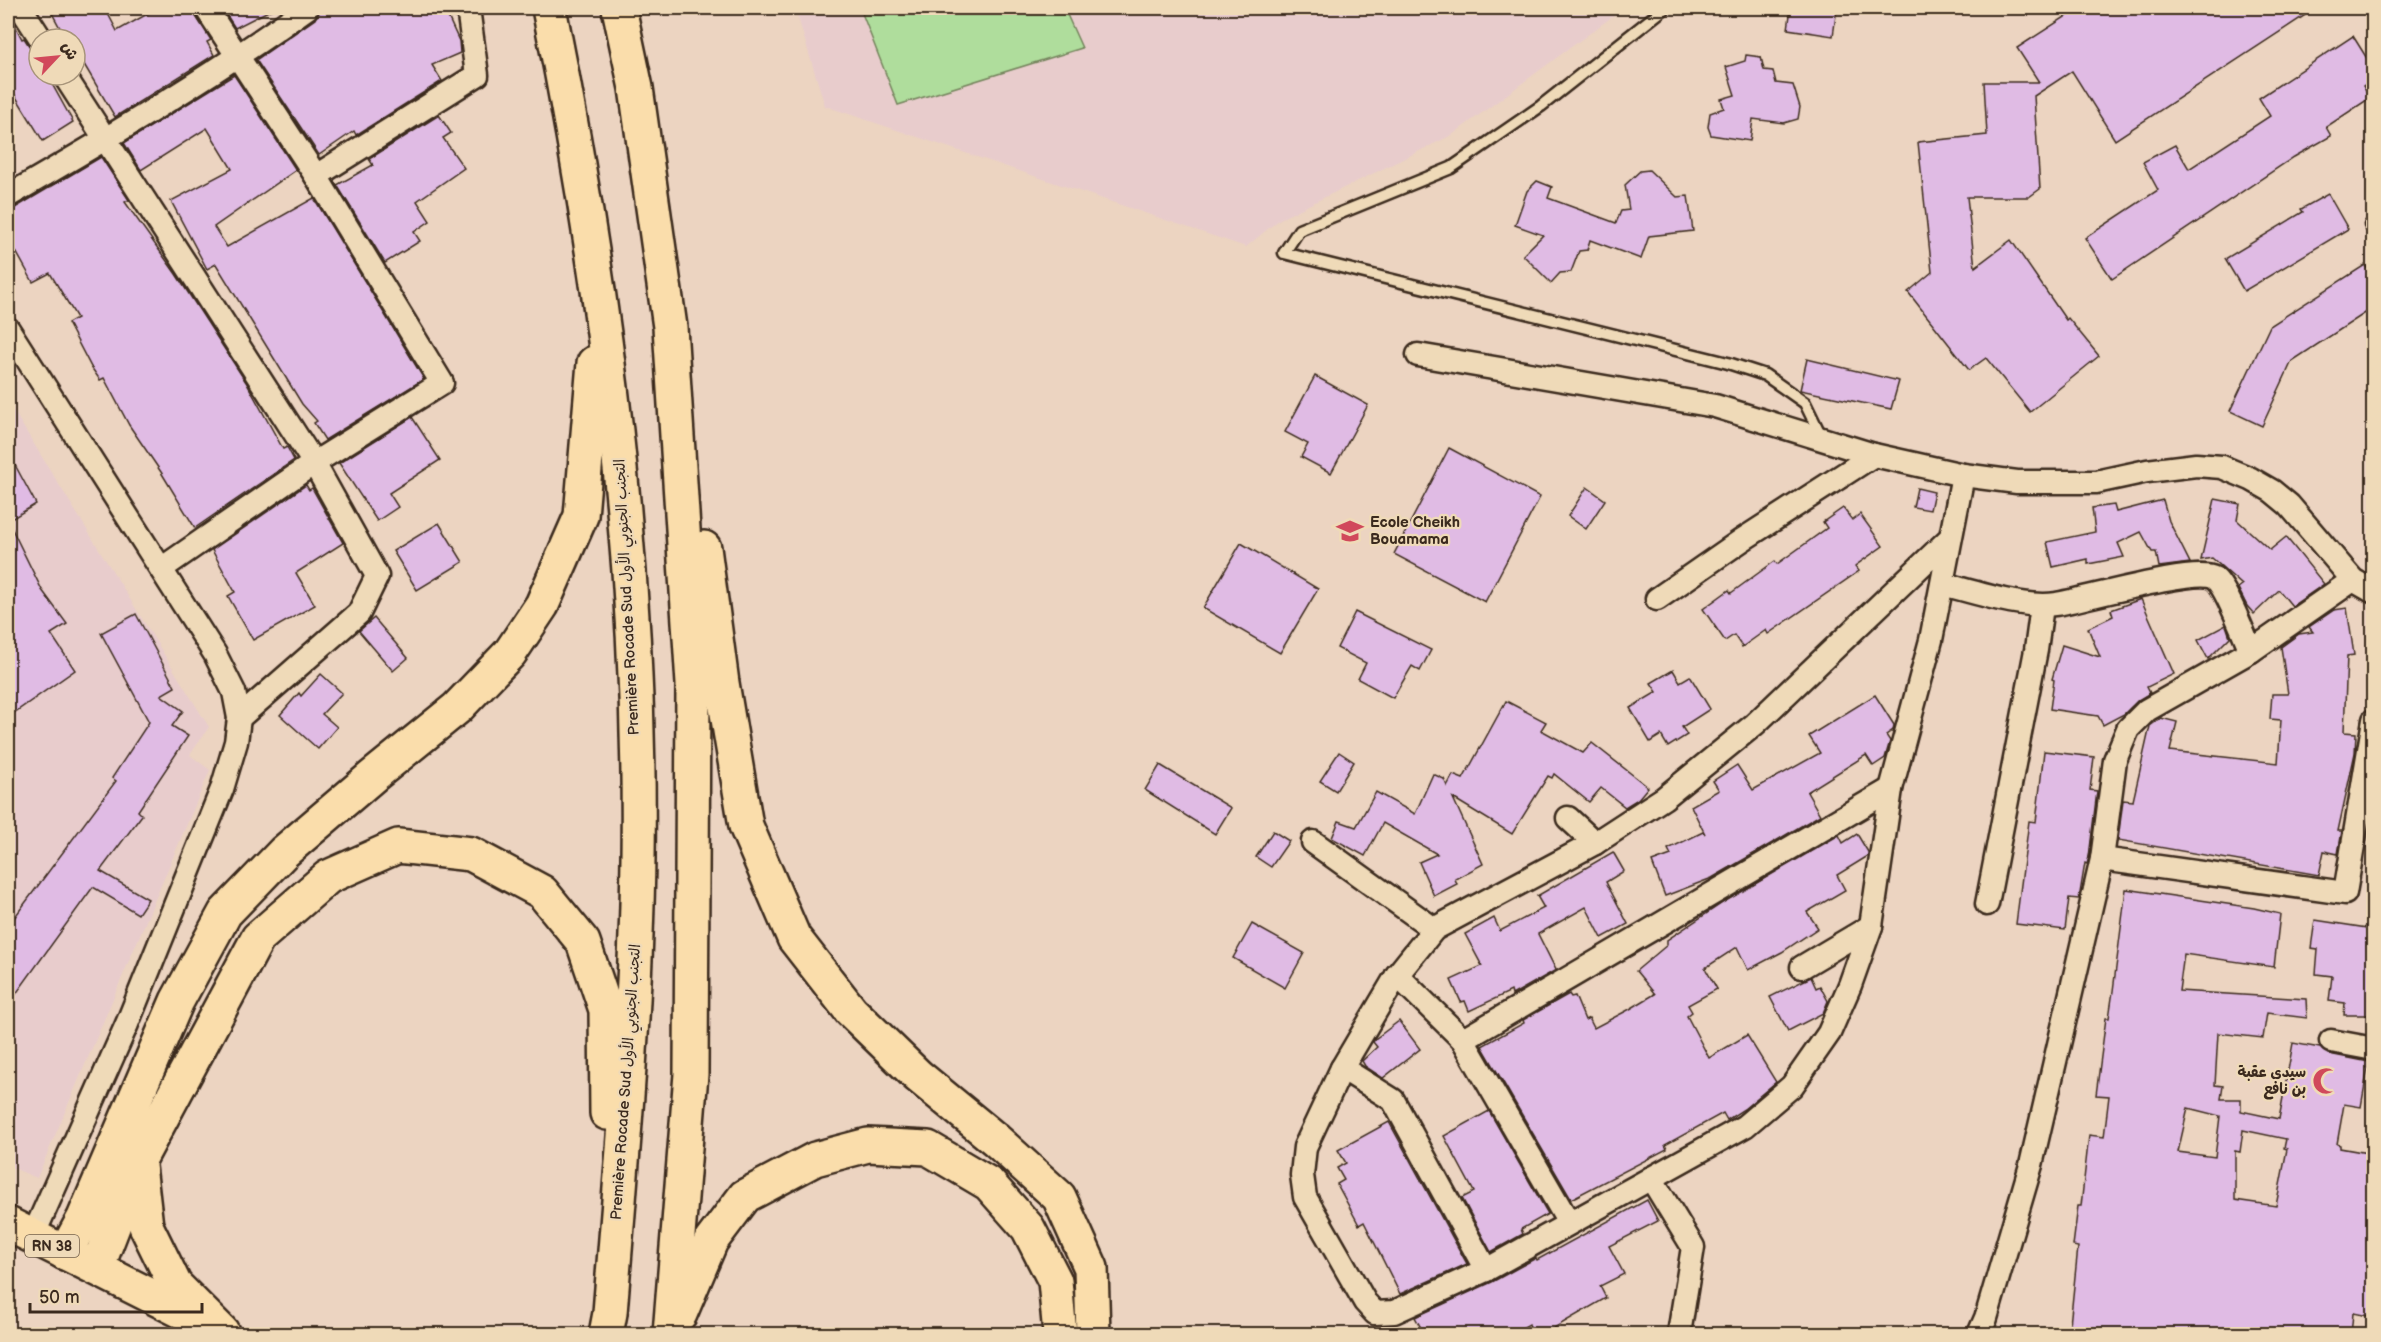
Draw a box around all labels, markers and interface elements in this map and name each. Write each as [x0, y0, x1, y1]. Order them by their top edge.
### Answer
north arrow [27, 27, 87, 87]
text: ش [57, 39, 82, 63]
street label: Première Rocade Sud التجنب الجنوبي الأول [609, 458, 647, 736]
place label: Ecole Cheikh Bouamama [1370, 513, 1460, 549]
school or university icon: Ecole Cheikh Bouamama [1335, 516, 1365, 546]
street label: Première Rocade Sud التجنب الجنوبي الأول [606, 943, 648, 1221]
place label: سيدي عقبة بن نافع [2238, 1063, 2306, 1100]
mosque icon: سيدي عقبة بن نافع [2311, 1066, 2341, 1096]
road number: RN 38 [25, 1235, 79, 1257]
scale bar [30, 1276, 202, 1314]
text: 50 m [39, 1287, 80, 1308]

